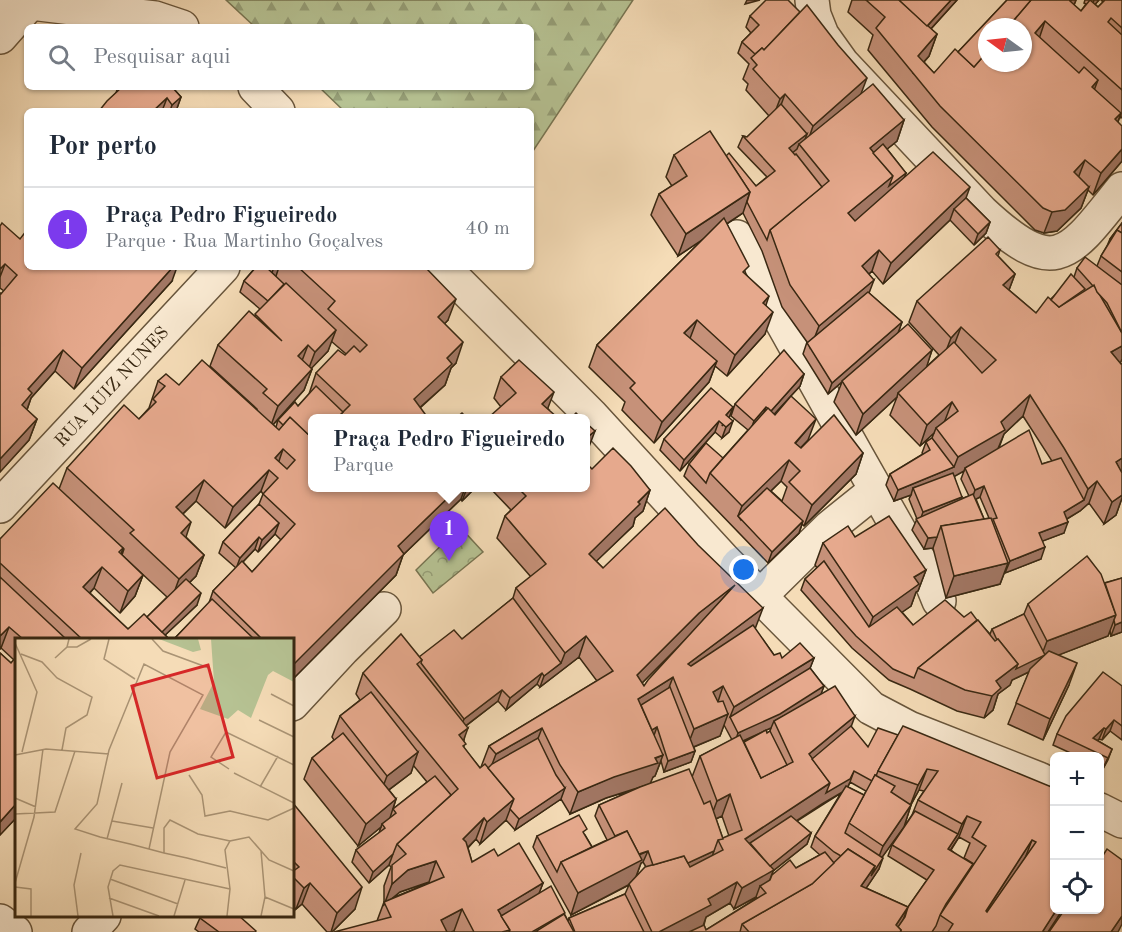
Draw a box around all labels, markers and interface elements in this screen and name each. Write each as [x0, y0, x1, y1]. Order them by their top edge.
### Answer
north arrow [978, 18, 1032, 72]
search box [24, 24, 534, 90]
icon: search [45, 41, 78, 74]
text: Pesquisar aqui [93, 46, 230, 68]
text: Por perto [48, 134, 157, 160]
text: Praça Pedro Figueiredo [105, 205, 337, 227]
text: 1 [62, 219, 73, 239]
text: 40 m [465, 219, 510, 239]
text: Parque · Rua Martinho Goçalves [105, 232, 383, 252]
street label: RUA LUIZ NUNES [52, 323, 172, 451]
popup [308, 414, 590, 492]
text: Praça Pedro Figueiredo [333, 429, 565, 451]
text: Parque [333, 456, 394, 476]
pin: 1 [430, 512, 468, 561]
your location [729, 555, 758, 584]
inset map [15, 638, 294, 917]
map controls [1050, 752, 1104, 914]
button: + [1050, 752, 1104, 806]
button: − [1050, 806, 1104, 860]
button: locate [1050, 860, 1104, 914]

